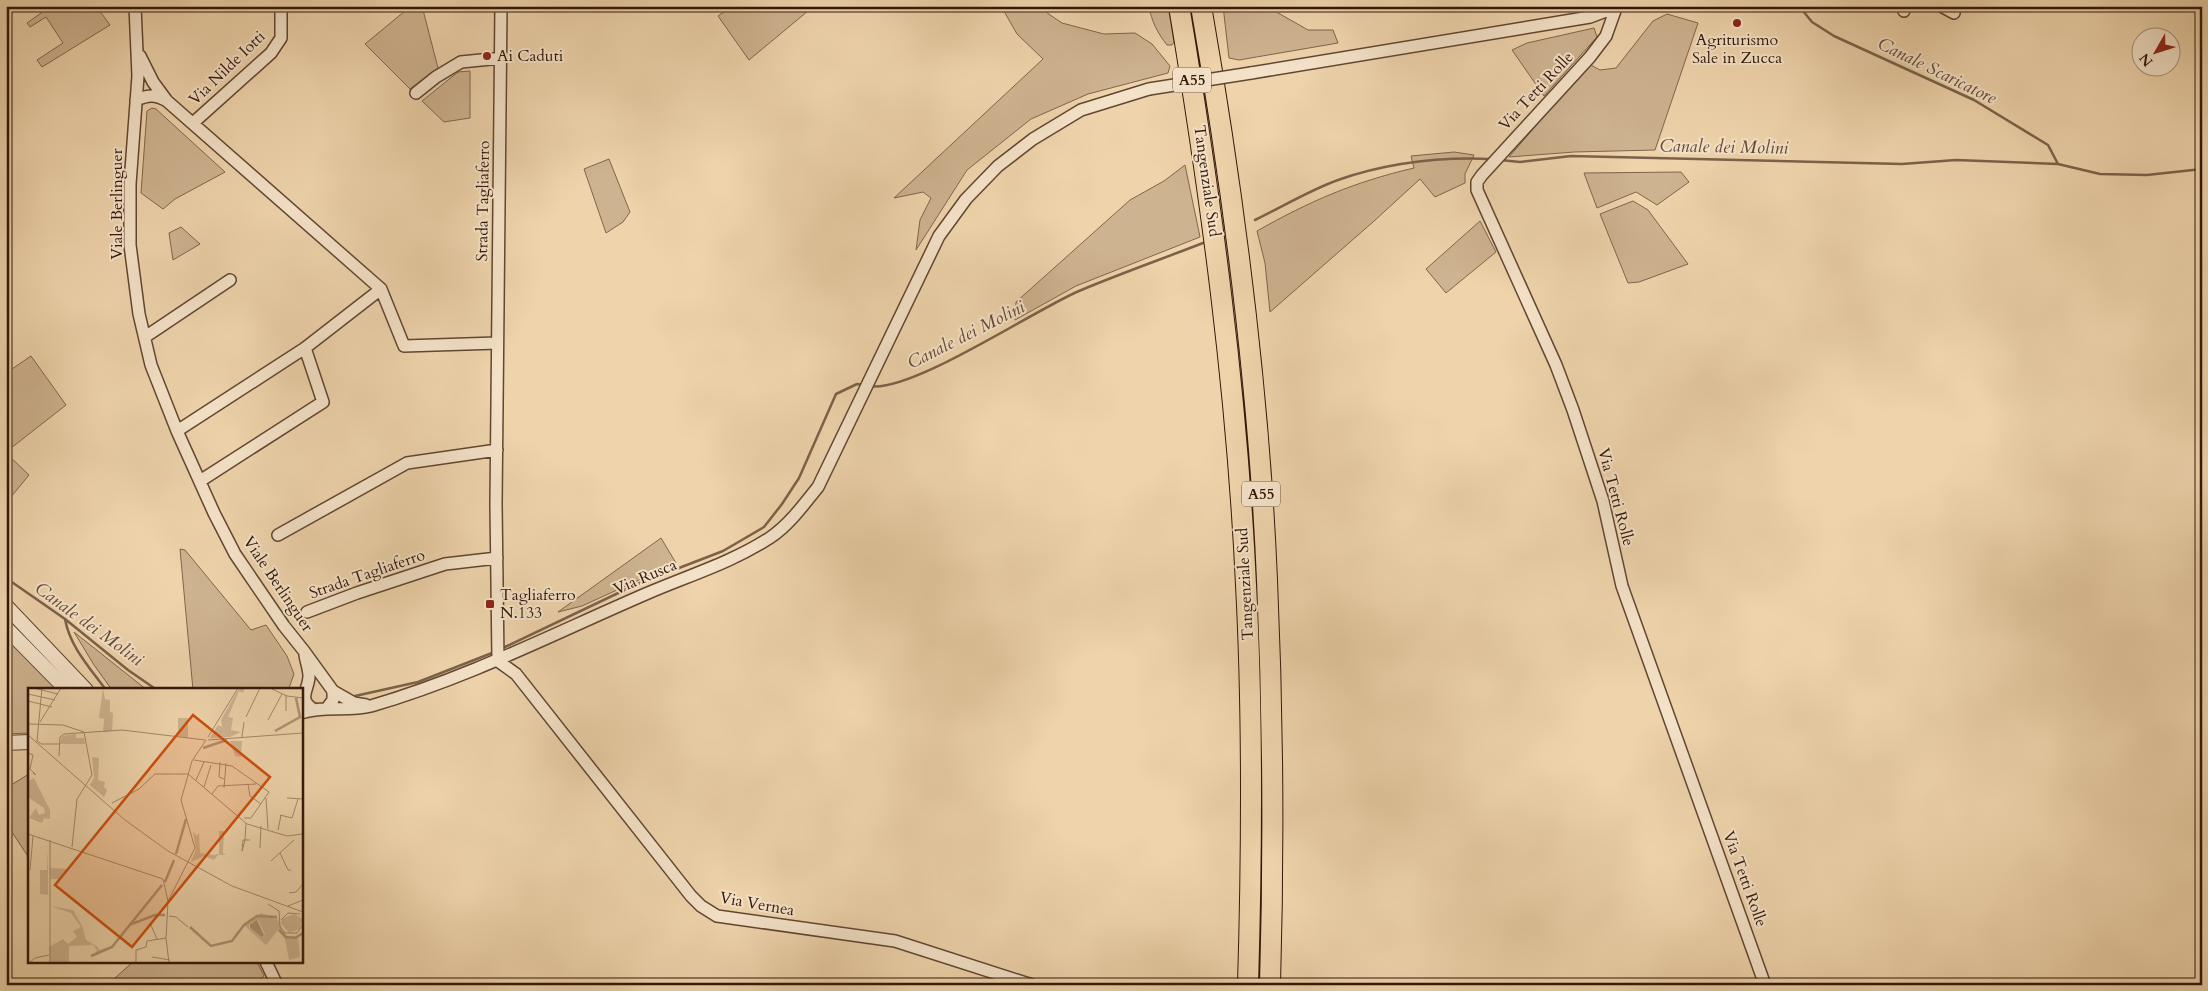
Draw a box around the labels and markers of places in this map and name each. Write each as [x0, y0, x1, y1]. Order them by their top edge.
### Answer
marker: Agriturismo Sale in Zucca [1731, 17, 1743, 29]
place label: Agriturismo Sale in Zucca [1692, 29, 1782, 69]
place label: Ai Caduti [497, 45, 564, 67]
marker: Ai Caduti [481, 50, 493, 62]
place label: Tagliaferro N.133 [500, 584, 576, 624]
marker: Tagliaferro N.133 [484, 598, 496, 610]

